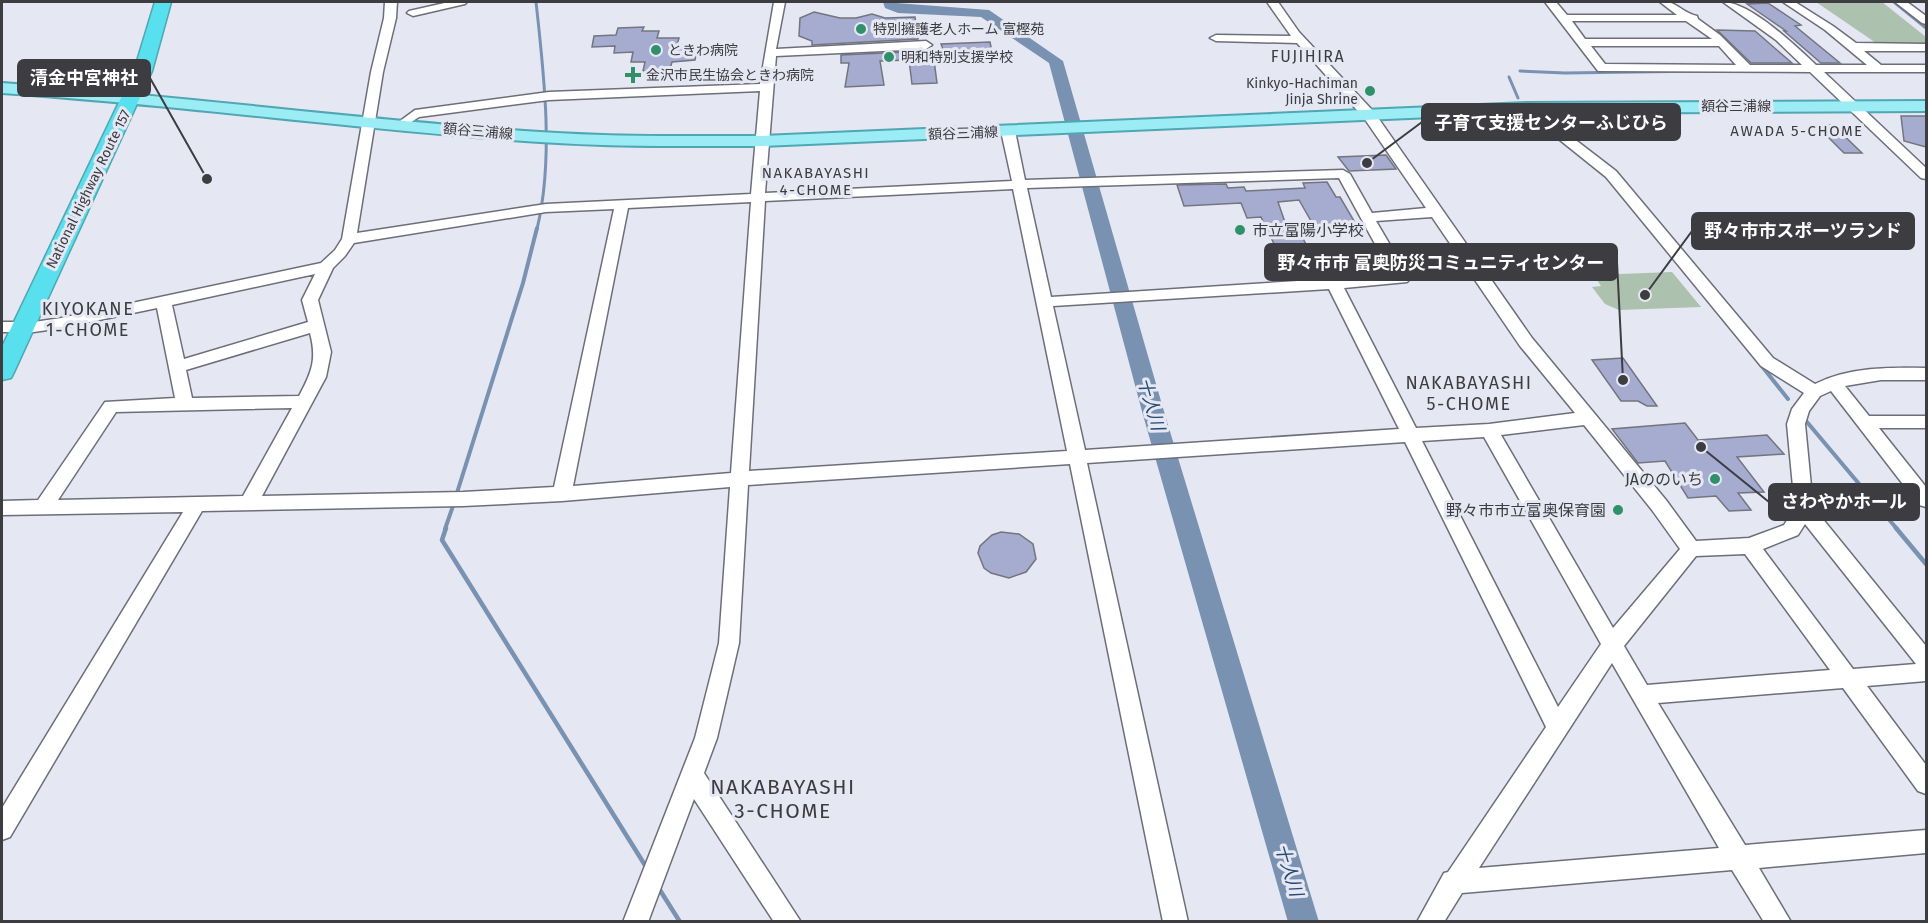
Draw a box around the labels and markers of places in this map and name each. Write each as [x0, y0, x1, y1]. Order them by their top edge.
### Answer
place label: 特別擁護老人ホーム 富樫苑 [873, 21, 1044, 38]
marker: 特別擁護老人ホーム 富樫苑 [854, 22, 868, 36]
place label: ときわ病院 [668, 42, 738, 59]
marker: ときわ病院 [649, 43, 663, 57]
place label: 明和特別支援学校 [901, 49, 1013, 66]
marker: 明和特別支援学校 [882, 50, 896, 64]
callout: 清金中宮神社 [18, 60, 150, 96]
marker: 金沢市民生協会ときわ病院 [624, 66, 642, 84]
place label: 金沢市民生協会ときわ病院 [646, 67, 814, 84]
place label: Kinkyo-Hachiman Jinja Shrine [1246, 75, 1358, 108]
marker: Kinkyo-Hachiman Jinja Shrine [1363, 84, 1377, 98]
callout: 子育て支援センターふじひら [1422, 104, 1680, 140]
callout: 野々市市スポーツランド [1692, 213, 1914, 249]
place label: 市立富陽小学校 [1252, 221, 1364, 240]
marker: 市立富陽小学校 [1233, 223, 1247, 237]
callout: 野々市市 富奥防災コミュニティセンター [1265, 244, 1617, 280]
place label: JAののいち [1625, 470, 1703, 489]
marker: JAののいち [1708, 472, 1722, 486]
callout: さわやかホール [1769, 484, 1919, 520]
place label: 野々市市立富奥保育園 [1446, 501, 1606, 520]
marker: 野々市市立富奥保育園 [1611, 503, 1625, 517]

